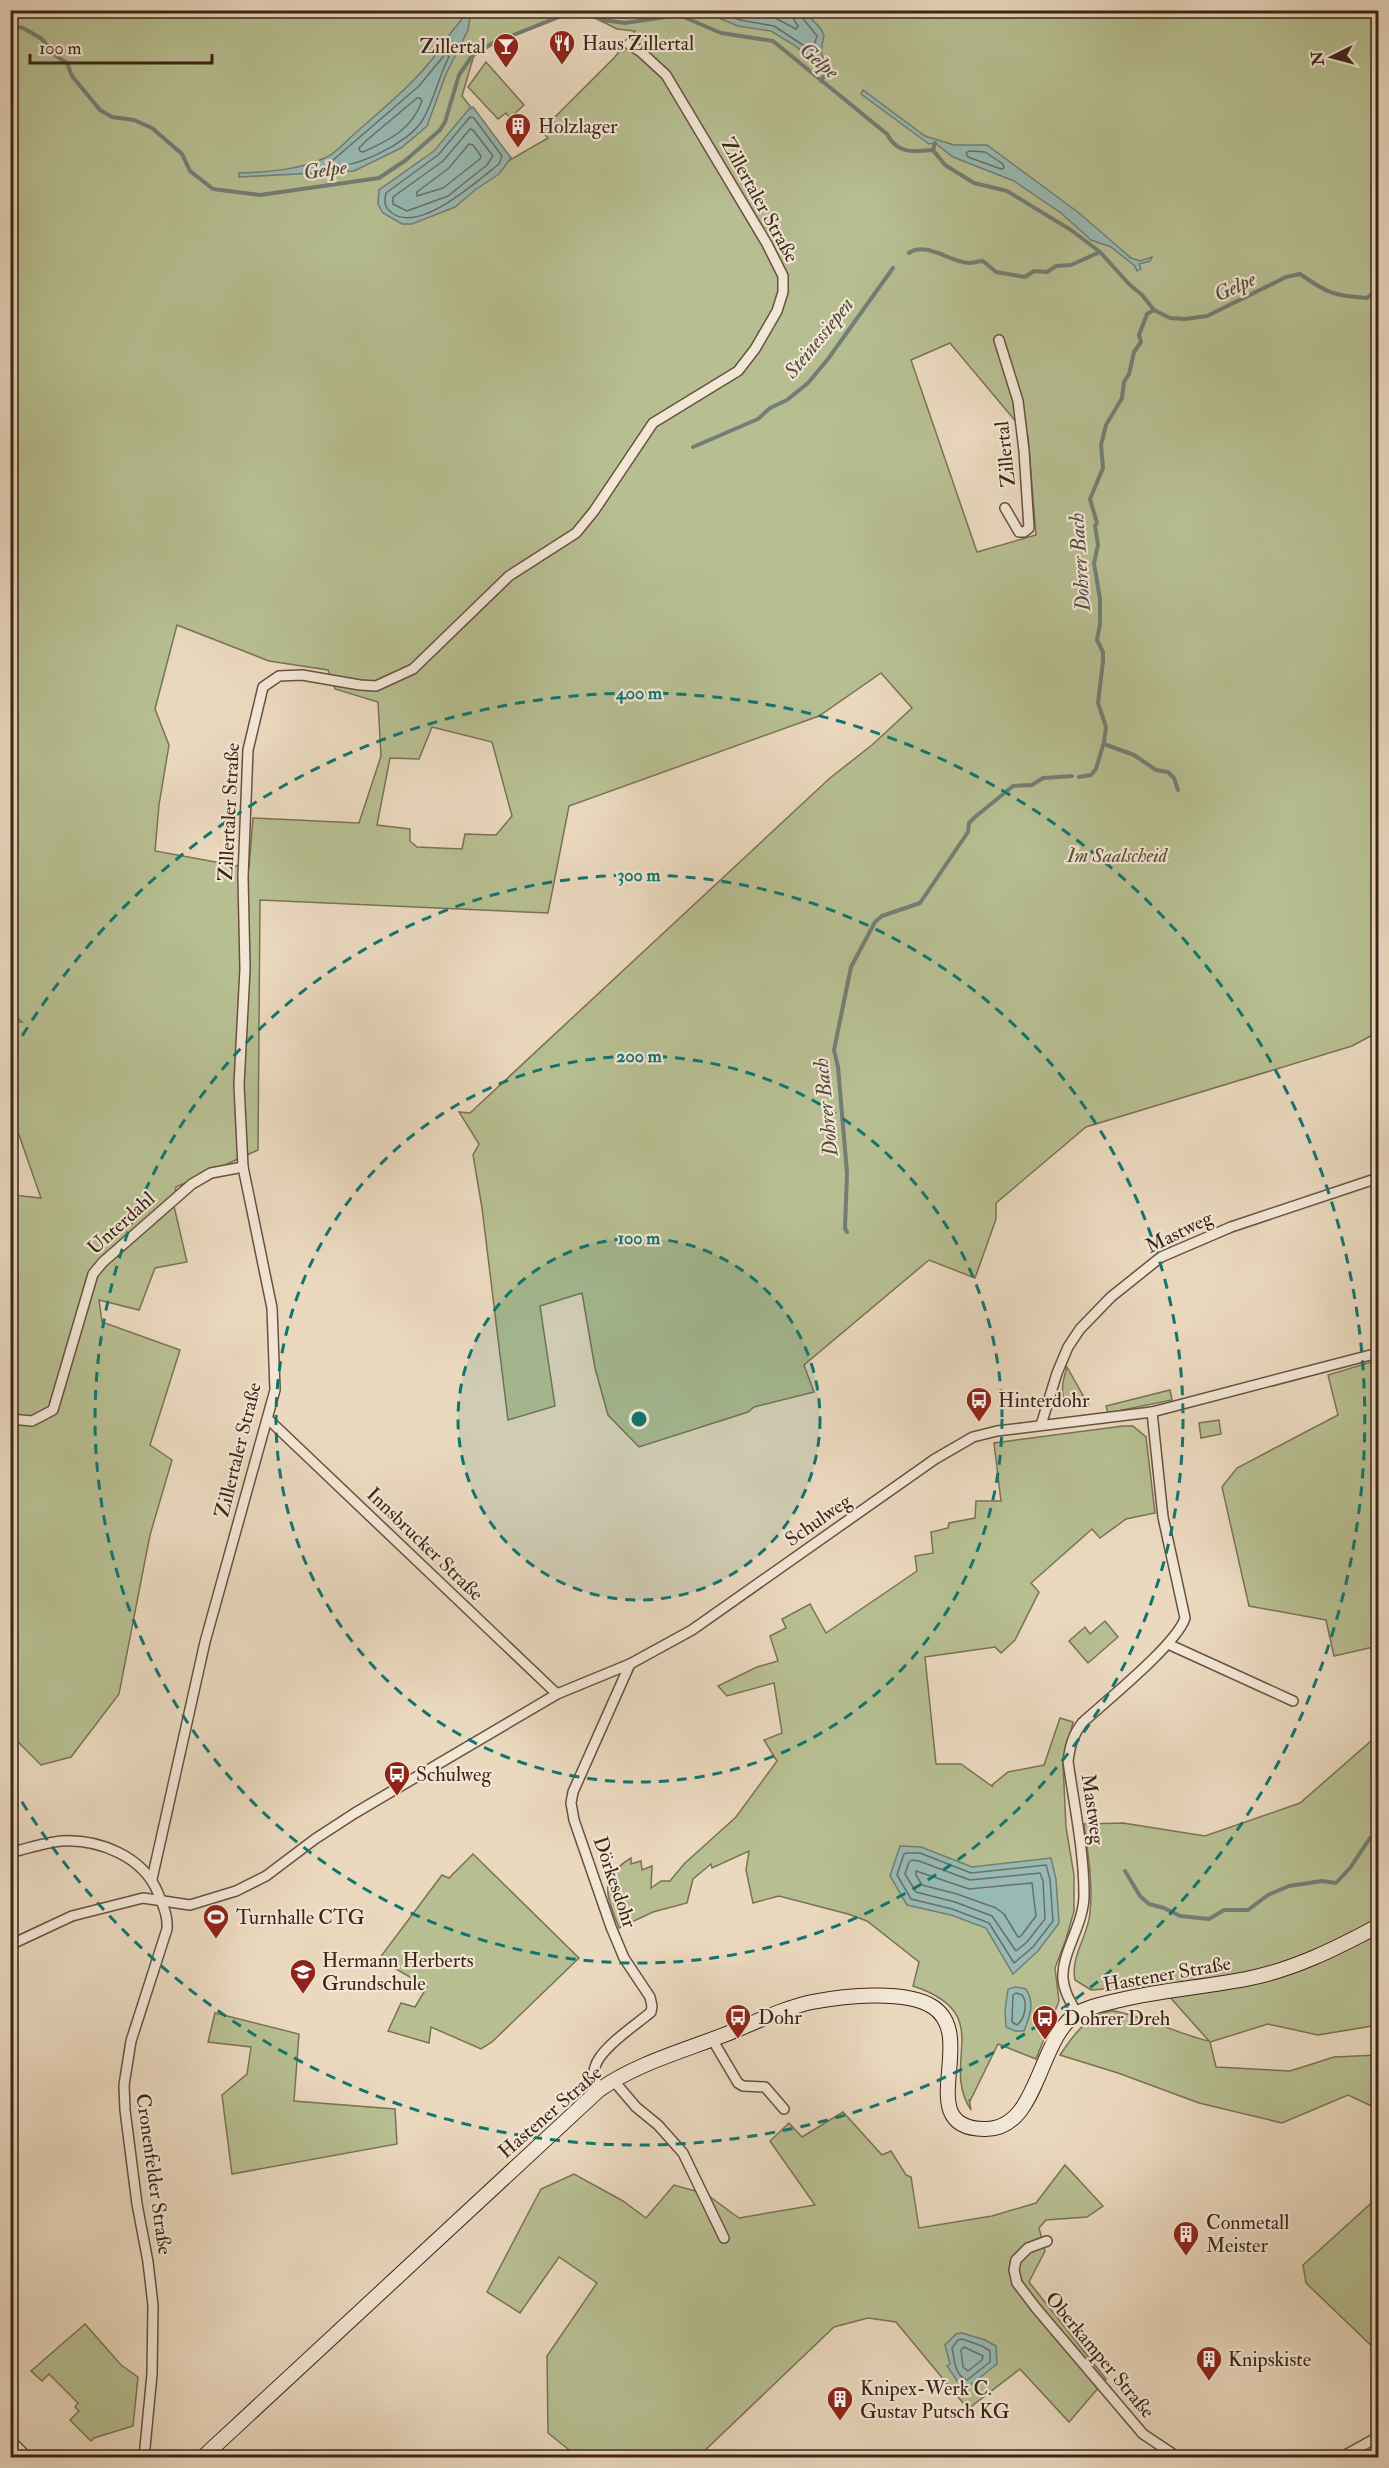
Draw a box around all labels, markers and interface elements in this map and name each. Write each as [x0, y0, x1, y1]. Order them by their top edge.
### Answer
scale bar [30, 27, 212, 65]
north arrow [1302, 27, 1362, 87]
restaurant icon: Haus Zillertal [547, 28, 577, 66]
bar icon: Zillertal [491, 31, 521, 69]
place label: Haus Zillertal [582, 31, 694, 56]
place label: Zillertal [420, 34, 486, 59]
text: 100 m [39, 37, 82, 60]
water label: Gelpe [794, 37, 845, 86]
text: N [1307, 50, 1329, 68]
building icon: Holzlager [503, 111, 533, 149]
place label: Holzlager [538, 114, 618, 139]
street label: Zillertaler Straße [715, 133, 805, 267]
water label: Gelpe [302, 153, 349, 186]
water label: Gelpe [1210, 265, 1261, 308]
water label: Steinessiepen [777, 292, 860, 385]
street label: Zillertal [989, 420, 1021, 488]
water label: Dohrer Bach [1063, 512, 1097, 613]
text: 400 m [615, 682, 663, 705]
street label: Zillertaler Straße [213, 742, 245, 882]
park label: Im Saalscheid [1066, 843, 1169, 868]
text: 300 m [617, 864, 662, 887]
text: 200 m [616, 1045, 663, 1068]
water label: Dohrer Bach [807, 1057, 845, 1158]
street label: Unterdahl [82, 1186, 160, 1260]
street label: Mastweg [1142, 1205, 1218, 1259]
text: 100 m [618, 1227, 661, 1250]
street label: Zillertaler Straße [209, 1380, 267, 1520]
bus stop icon: Hinterdohr [964, 1385, 994, 1423]
place label: Hinterdohr [998, 1388, 1090, 1413]
centre of rings [629, 1409, 649, 1429]
street label: Innsbrucker Straße [361, 1482, 489, 1606]
street label: Schulweg [780, 1488, 857, 1552]
bus stop icon: Schulweg [382, 1759, 412, 1797]
place label: Schulweg [416, 1762, 492, 1787]
street label: Mastweg [1076, 1772, 1110, 1847]
street label: Dörkesdohr [588, 1833, 642, 1932]
sports icon: Turnhalle CTG [201, 1902, 231, 1940]
place label: Turnhalle CTG [236, 1905, 365, 1930]
place label: Hermann Herberts Grundschule [322, 1948, 474, 1996]
street label: Hastener Straße [1101, 1950, 1233, 1998]
school or university icon: Hermann Herberts Grundschule [288, 1957, 318, 1995]
bus stop icon: Dohr [723, 2002, 753, 2040]
bus stop icon: Dohrer Dreh [1030, 2003, 1060, 2041]
place label: Dohr [758, 2005, 802, 2030]
place label: Dohrer Dreh [1064, 2006, 1171, 2031]
street label: Hastener Straße [493, 2060, 607, 2164]
street label: Cronenfelder Straße [130, 2092, 178, 2256]
place label: Conmetall Meister [1206, 2210, 1289, 2258]
building icon: Conmetall Meister [1171, 2219, 1201, 2257]
street label: Oberkamper Straße [1039, 2287, 1160, 2424]
building icon: Knipskiste [1194, 2344, 1224, 2382]
place label: Knipskiste [1228, 2347, 1311, 2373]
place label: Knipex-Werk C. Gustav Putsch KG [860, 2376, 1010, 2424]
building icon: Knipex-Werk C. Gustav Putsch KG [825, 2384, 855, 2422]

